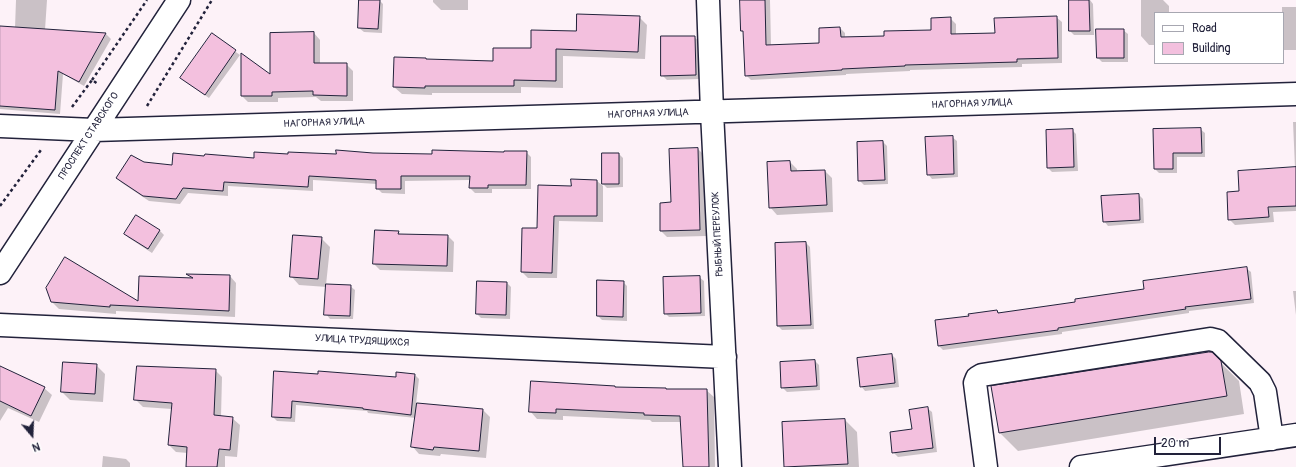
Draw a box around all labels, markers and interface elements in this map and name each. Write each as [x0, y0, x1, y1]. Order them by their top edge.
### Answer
legend [1154, 12, 1284, 64]
text: Road [1192, 21, 1217, 36]
text: Building [1192, 41, 1231, 56]
street label: ПРОСПЕКТ СТАВСКОГО [56, 90, 122, 182]
street label: НАГОРНАЯ УЛИЦА [931, 97, 1013, 111]
street label: НАГОРНАЯ УЛИЦА [607, 107, 689, 121]
street label: НАГОРНАЯ УЛИЦА [283, 116, 365, 130]
street label: РЫБНЫЙ ПЕРЕУЛОК [710, 191, 726, 277]
street label: УЛИЦА ТРУДЯЩИХСЯ [315, 333, 409, 349]
north arrow [12, 415, 52, 455]
scale bar [1156, 429, 1223, 455]
text: 20 m [1161, 436, 1189, 451]
text: N [30, 439, 42, 454]

